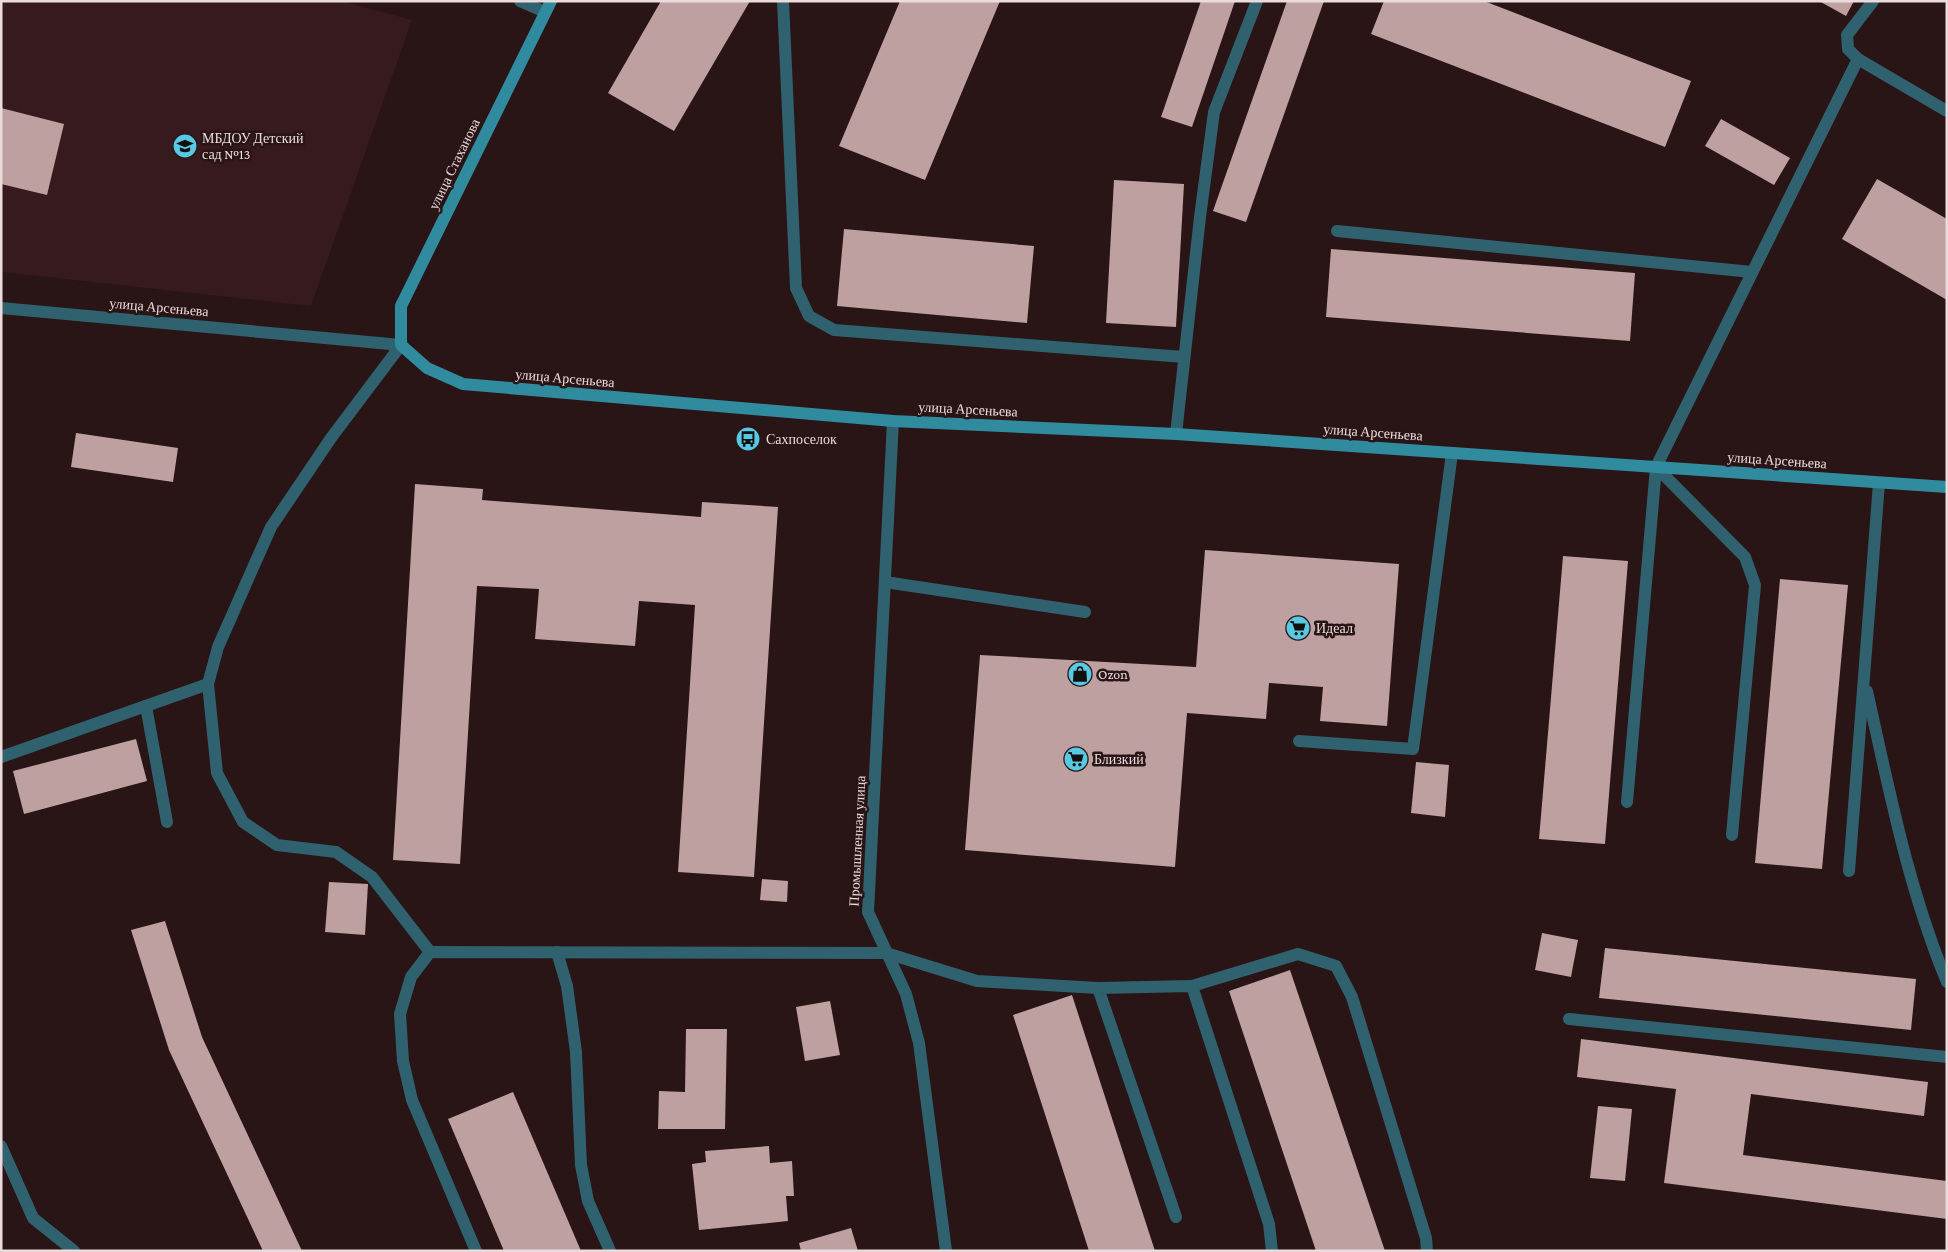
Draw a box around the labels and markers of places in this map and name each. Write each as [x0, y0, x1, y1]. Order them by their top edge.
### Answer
place label: МБДОУ Детский сад №13 [202, 130, 304, 162]
school or university icon: МБДОУ Детский сад №13 [172, 133, 198, 159]
bus stop icon: Сахпоселок [735, 426, 761, 452]
place label: Сахпоселок [766, 431, 837, 447]
supermarket icon: Идеал [1285, 615, 1311, 641]
place label: Идеал [1316, 620, 1353, 636]
shop icon: Ozon [1067, 661, 1093, 687]
place label: Ozon [1098, 666, 1128, 682]
supermarket icon: Близкий [1063, 746, 1089, 772]
place label: Близкий [1094, 751, 1144, 767]

